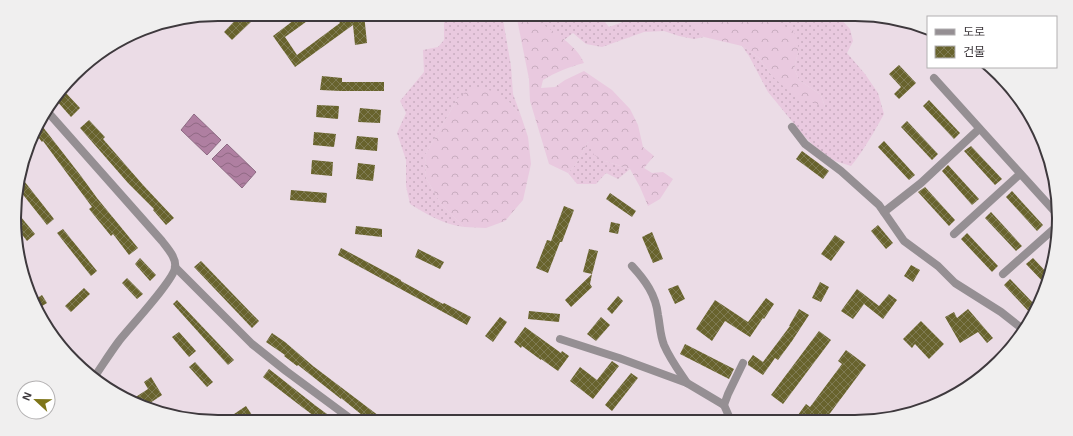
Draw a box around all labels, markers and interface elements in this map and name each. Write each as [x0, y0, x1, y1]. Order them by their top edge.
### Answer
legend [927, 16, 1057, 68]
text: 도로 [963, 25, 985, 39]
text: 건물 [963, 45, 985, 59]
north arrow [16, 380, 56, 420]
text: N [20, 390, 34, 402]

